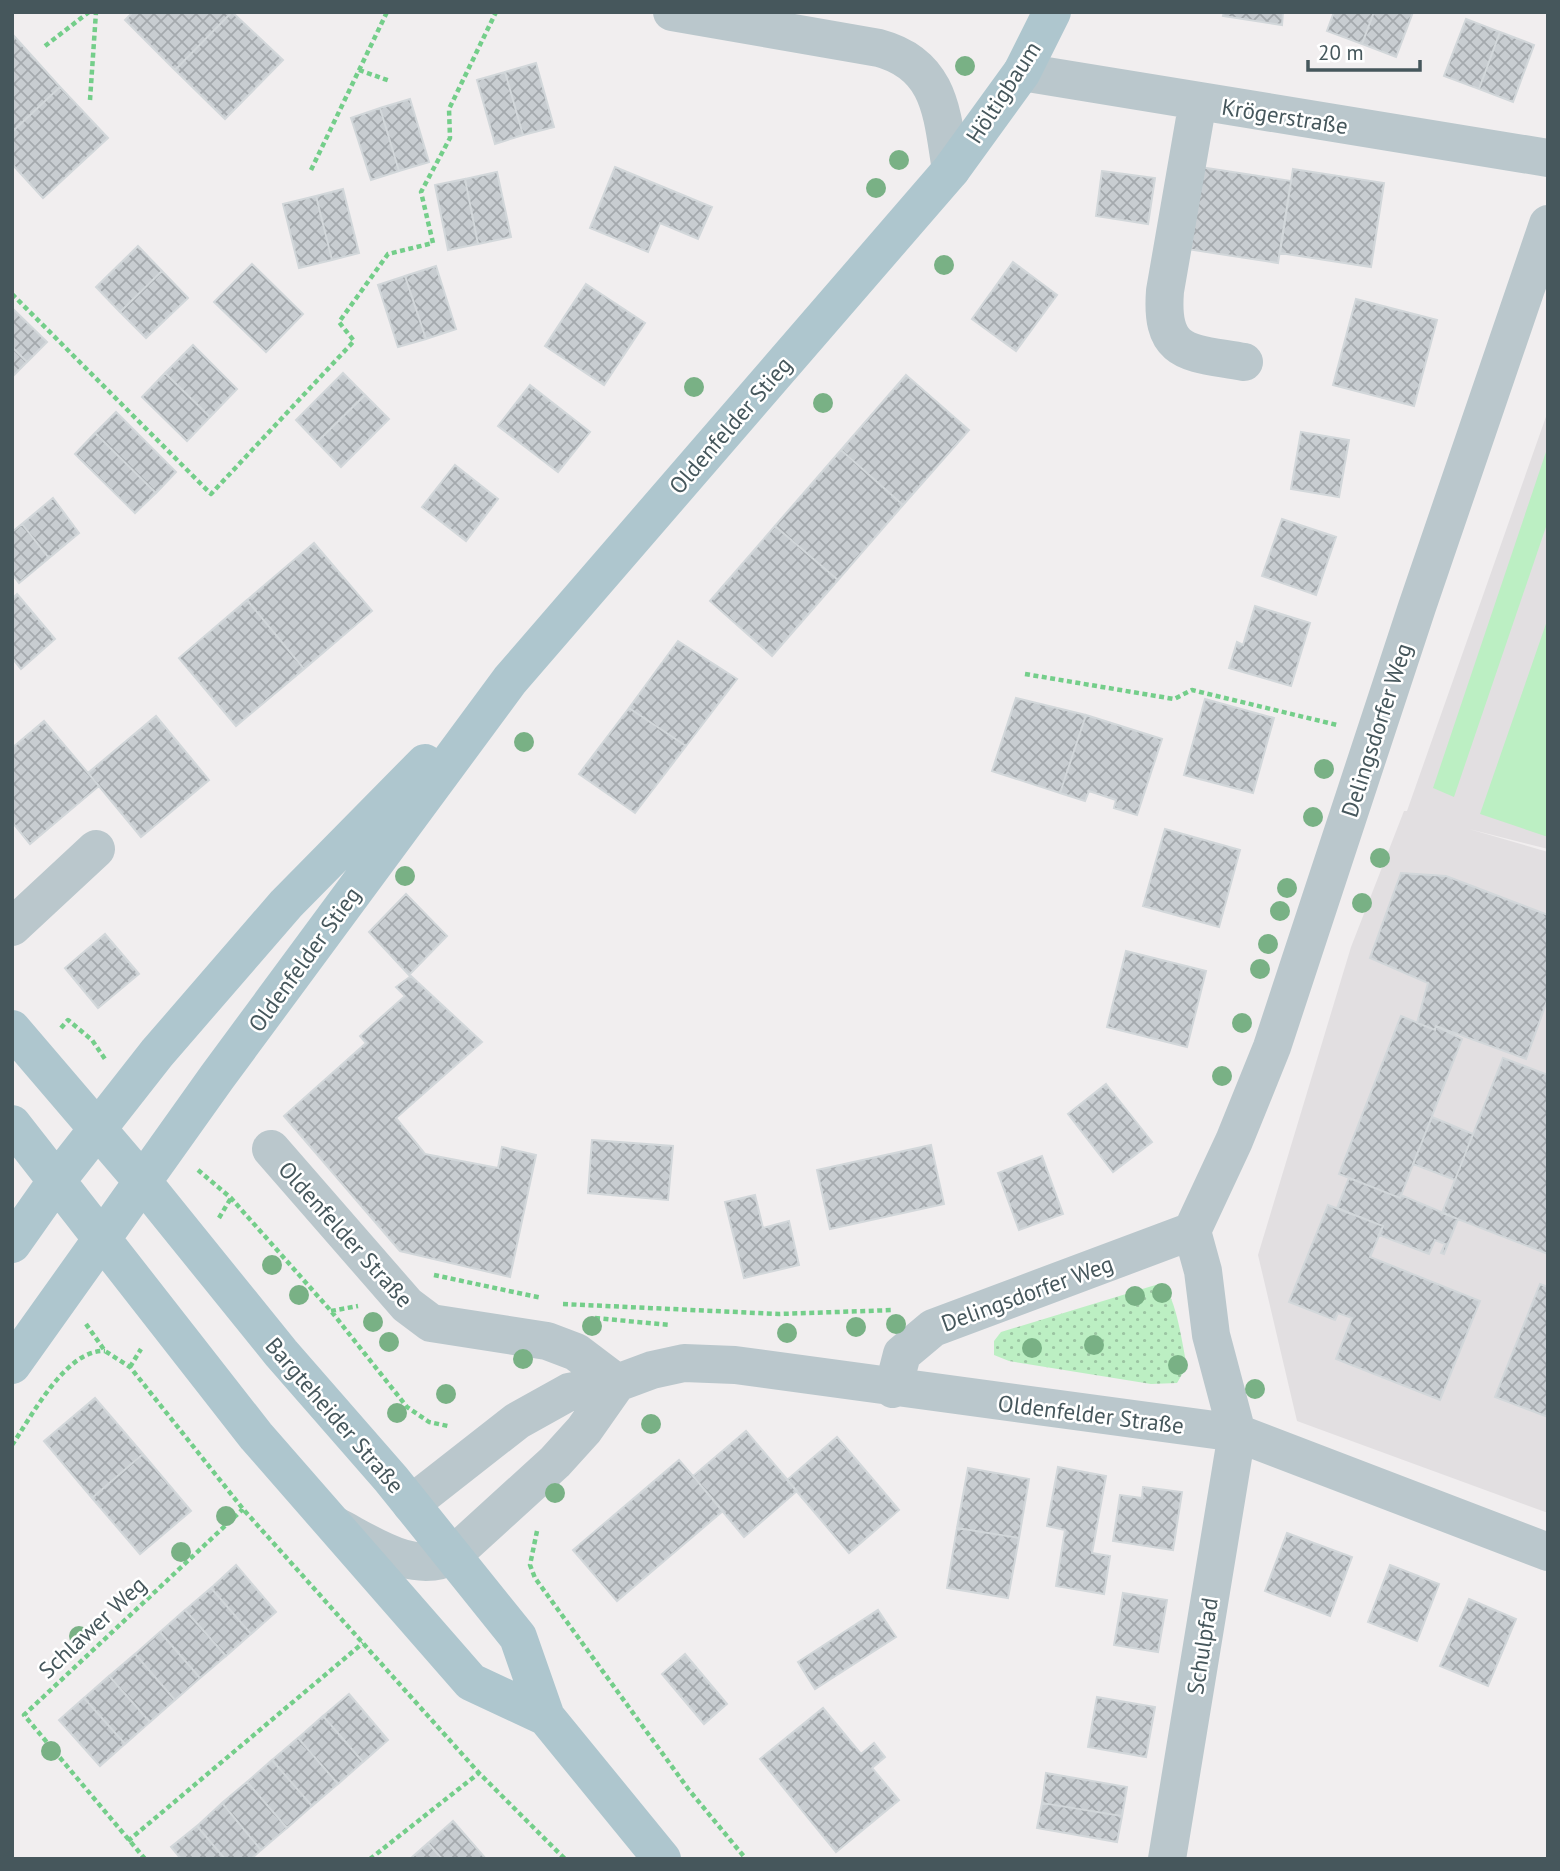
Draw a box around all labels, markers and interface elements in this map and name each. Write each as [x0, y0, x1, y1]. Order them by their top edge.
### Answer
scale bar [1308, 28, 1420, 72]
street label: Höltigbaum [959, 36, 1047, 148]
text: 20 m [1318, 39, 1364, 66]
street label: Krögerstraße [1220, 92, 1350, 140]
street label: Oldenfelder Stieg [662, 350, 798, 500]
street label: Delingsdorfer Weg [1334, 639, 1418, 821]
street label: Oldenfelder Stieg [242, 881, 366, 1037]
street label: Oldenfelder Straße [273, 1155, 419, 1313]
street label: Delingsdorfer Weg [937, 1248, 1117, 1338]
street label: Bargteheider Straße [259, 1331, 411, 1499]
street label: Oldenfelder Straße [996, 1388, 1186, 1440]
street label: Schlawer Weg [32, 1570, 152, 1684]
street label: Schulpfad [1180, 1596, 1224, 1696]

